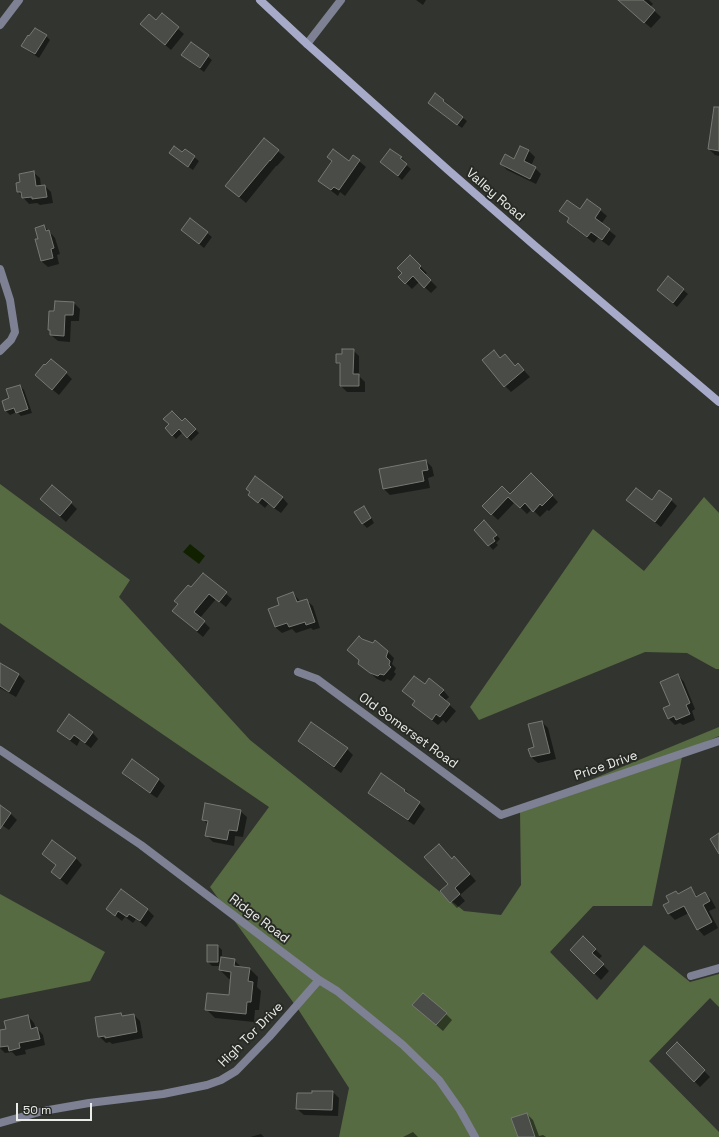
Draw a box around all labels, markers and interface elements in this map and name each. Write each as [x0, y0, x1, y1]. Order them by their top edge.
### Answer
street label: Valley Road [463, 165, 527, 225]
street label: Old Somerset Road [355, 690, 461, 772]
street label: Price Drive [572, 748, 640, 784]
street label: Ridge Road [226, 891, 292, 947]
street label: High Tor Drive [215, 999, 287, 1071]
scale bar [18, 1095, 94, 1121]
text: 50 m [23, 1102, 51, 1118]

